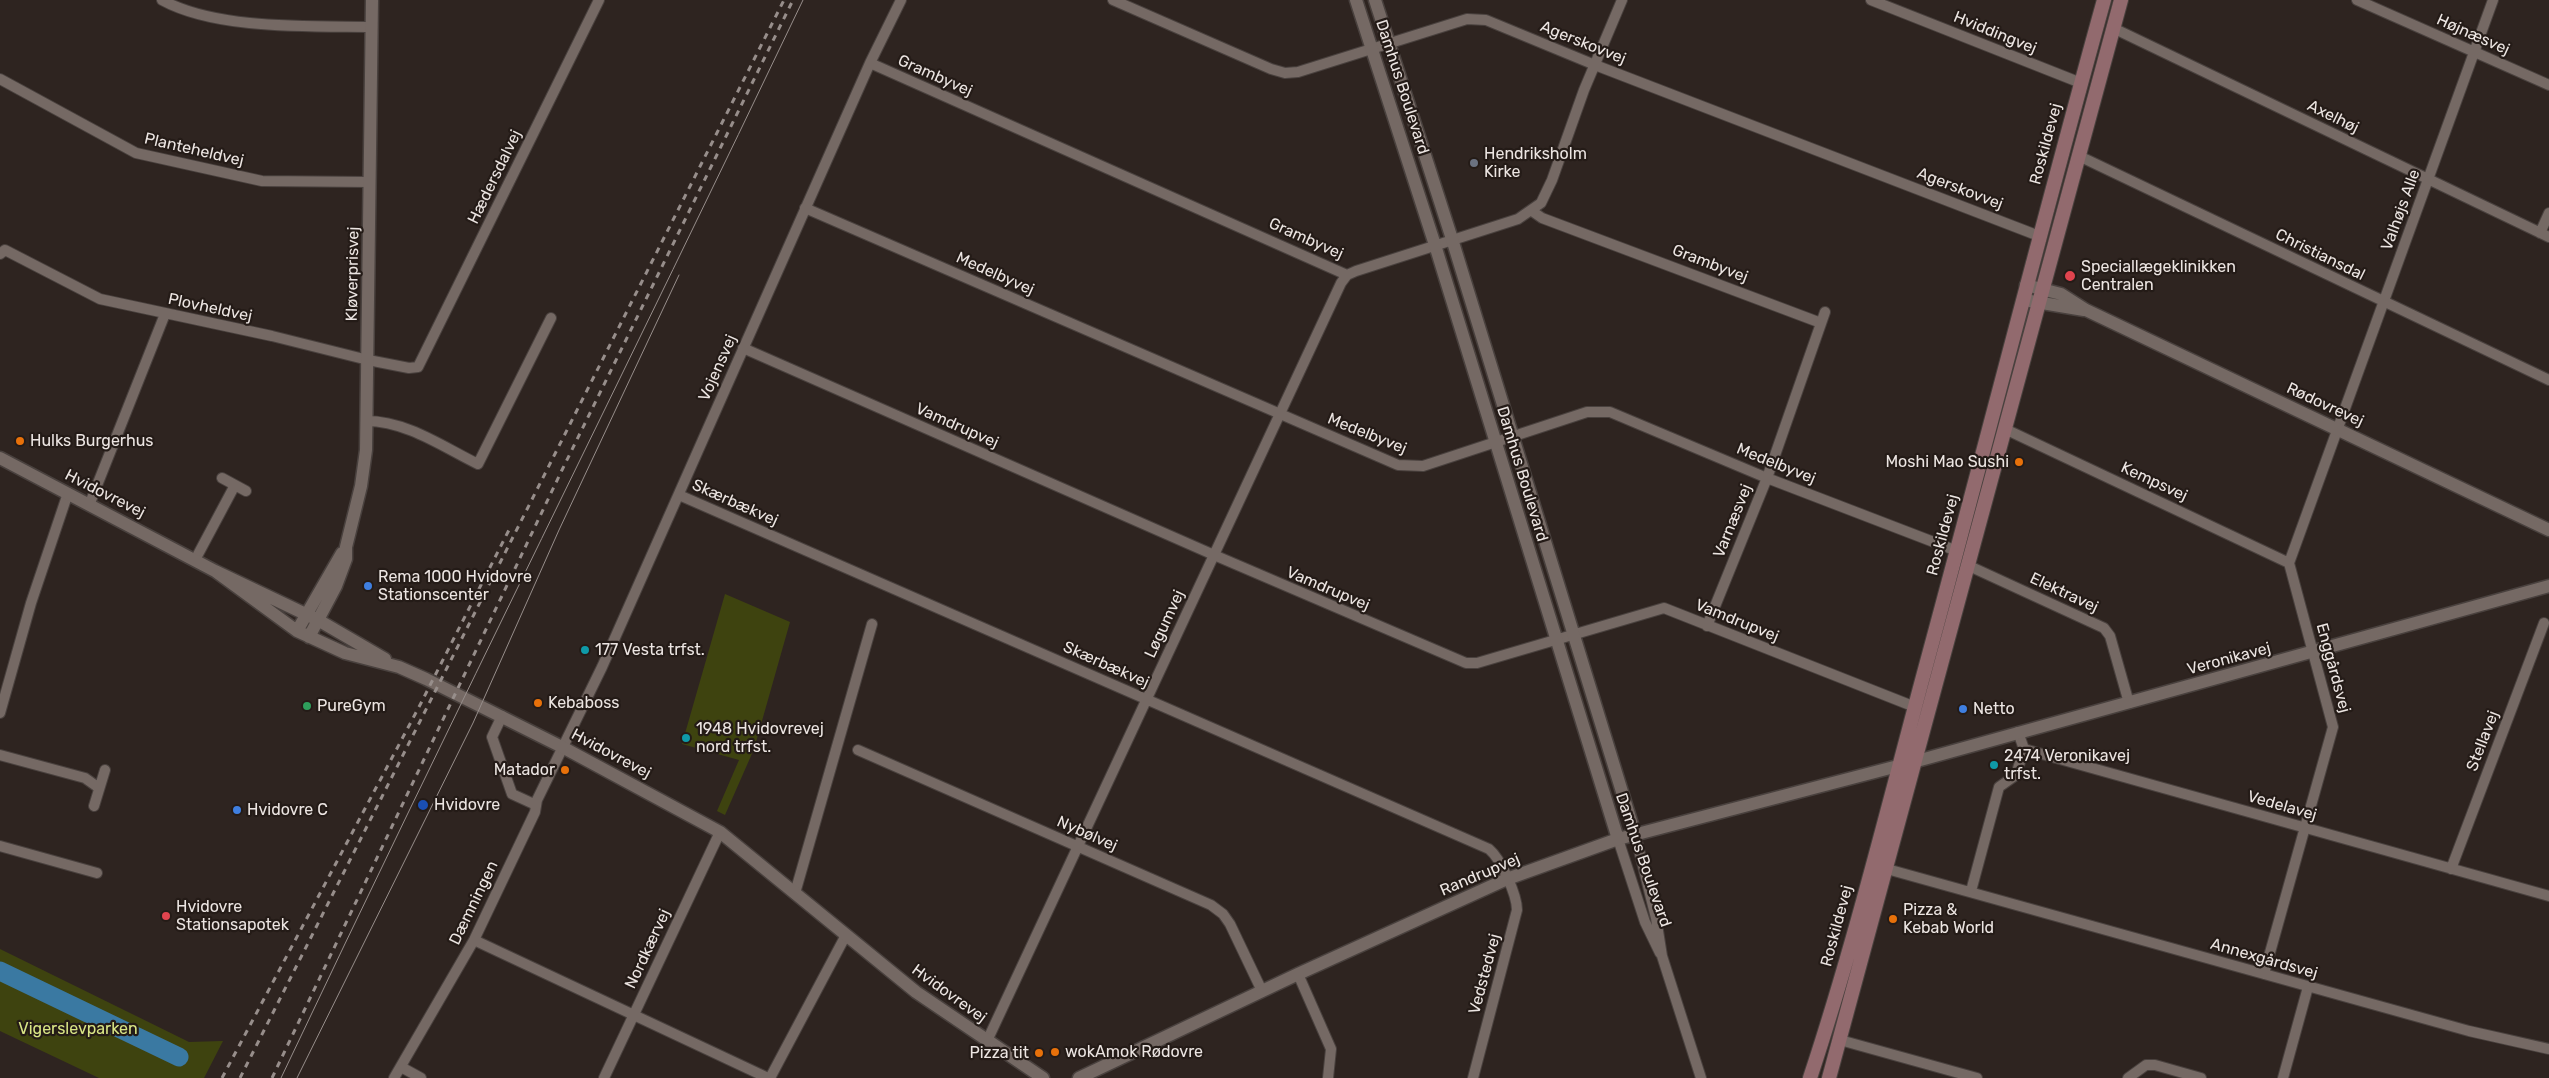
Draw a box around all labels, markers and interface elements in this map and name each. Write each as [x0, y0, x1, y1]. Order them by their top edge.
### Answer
street label: Hviddingvej [1951, 8, 2039, 58]
street label: Højnæsvej [2433, 10, 2513, 60]
street label: Damhus Boulevard [1371, 17, 1433, 157]
street label: Agerskovvej [1537, 17, 1629, 69]
street label: Grambyvej [895, 51, 975, 101]
street label: Axelhøj [2304, 96, 2362, 138]
street label: Roskildevej [2026, 101, 2066, 187]
street label: Hædersdalvej [464, 127, 526, 227]
street label: Planteheldvej [142, 129, 246, 171]
place label: Hendriksholm Kirke [1484, 144, 1587, 182]
marker: Hendriksholm Kirke [1468, 157, 1480, 169]
street label: Agerskovvej [1914, 164, 2006, 214]
street label: Valhøjs Alle [2377, 167, 2425, 253]
street label: Grambyvej [1266, 214, 1346, 264]
street label: Christiansdal [2272, 225, 2368, 285]
street label: Kløverprisvej [343, 226, 363, 322]
street label: Grambyvej [1669, 241, 1751, 287]
street label: Medelbyvej [953, 248, 1037, 300]
place label: Speciallægeklinikken Centralen [2081, 257, 2236, 295]
marker: Speciallægeklinikken Centralen [2063, 269, 2077, 283]
street label: Plovheldvej [166, 290, 254, 326]
street label: Vojensvej [695, 332, 741, 404]
street label: Rødovrevej [2283, 379, 2367, 431]
street label: Vamdrupvej [913, 399, 1001, 453]
street label: Damhus Boulevard [1492, 404, 1552, 544]
street label: Medelbyvej [1325, 409, 1409, 459]
place label: Hulks Burgerhus [30, 431, 153, 451]
marker: Hulks Burgerhus [14, 435, 26, 447]
street label: Medelbyvej [1734, 439, 1818, 489]
place label: Moshi Mao Sushi [1885, 452, 2009, 472]
marker: Moshi Mao Sushi [2013, 456, 2025, 468]
street label: Kempsvej [2118, 458, 2190, 506]
street label: Hvidovrevej [62, 466, 148, 522]
street label: Skærbækvej [689, 476, 781, 530]
street label: Varnæsvej [1710, 481, 1756, 561]
street label: Roskildevej [1923, 492, 1963, 578]
street label: Vamdrupvej [1283, 563, 1373, 615]
place label: Rema 1000 Hvidovre Stationscenter [378, 567, 532, 605]
street label: Elektravej [2027, 569, 2101, 617]
marker: Rema 1000 Hvidovre Stationscenter [362, 580, 374, 592]
street label: Løgumvej [1141, 587, 1189, 661]
street label: Vamdrupvej [1692, 595, 1782, 647]
street label: Enggårdsvej [2312, 621, 2354, 715]
street label: Skærbækvej [1060, 638, 1152, 692]
street label: Veronikavej [2185, 639, 2273, 679]
place label: 177 Vesta trfst. [595, 640, 705, 660]
marker: 177 Vesta trfst. [579, 644, 591, 656]
place label: Kebaboss [548, 693, 619, 713]
place label: PureGym [317, 696, 386, 716]
marker: Kebaboss [532, 697, 544, 709]
place label: Netto [1973, 699, 2015, 719]
marker: PureGym [301, 700, 313, 712]
marker: Netto [1957, 703, 1969, 715]
street label: Stellavej [2463, 708, 2503, 774]
place label: 1948 Hvidovrevej nord trfst. [696, 719, 824, 757]
street label: Hvidovrevej [568, 725, 654, 783]
marker: 1948 Hvidovrevej nord trfst. [680, 732, 692, 744]
place label: 2474 Veronikavej trfst. [2004, 746, 2130, 784]
marker: 2474 Veronikavej trfst. [1988, 759, 2000, 771]
place label: Matador [494, 760, 555, 780]
marker: Matador [559, 764, 571, 776]
street label: Vedelavej [2245, 787, 2319, 825]
street label: Damhus Boulevard [1611, 790, 1675, 930]
place label: Hvidovre [434, 795, 500, 815]
marker: Hvidovre [416, 798, 430, 812]
place label: Hvidovre C [247, 800, 328, 820]
marker: Hvidovre C [231, 804, 243, 816]
street label: Nybølvej [1054, 812, 1120, 856]
street label: Randrupvej [1437, 850, 1523, 900]
street label: Dæmningen [445, 858, 503, 948]
street label: Roskildevej [1817, 883, 1857, 969]
place label: Hvidovre Stationsapotek [176, 897, 289, 935]
place label: Pizza & Kebab World [1903, 900, 1994, 938]
street label: Nordkærvej [621, 906, 675, 992]
marker: Hvidovre Stationsapotek [160, 910, 172, 922]
marker: Pizza & Kebab World [1887, 913, 1899, 925]
street label: Vedstedvej [1465, 932, 1505, 1016]
street label: Annexgårdsvej [2208, 935, 2320, 983]
street label: Hvidovrevej [908, 960, 990, 1028]
park label: Vigerslevparken [18, 1019, 138, 1039]
place label: wokAmok Rødovre [1065, 1042, 1203, 1062]
place label: Pizza tit [969, 1043, 1029, 1063]
marker: wokAmok Rødovre [1049, 1046, 1061, 1058]
marker: Pizza tit [1033, 1047, 1045, 1059]

